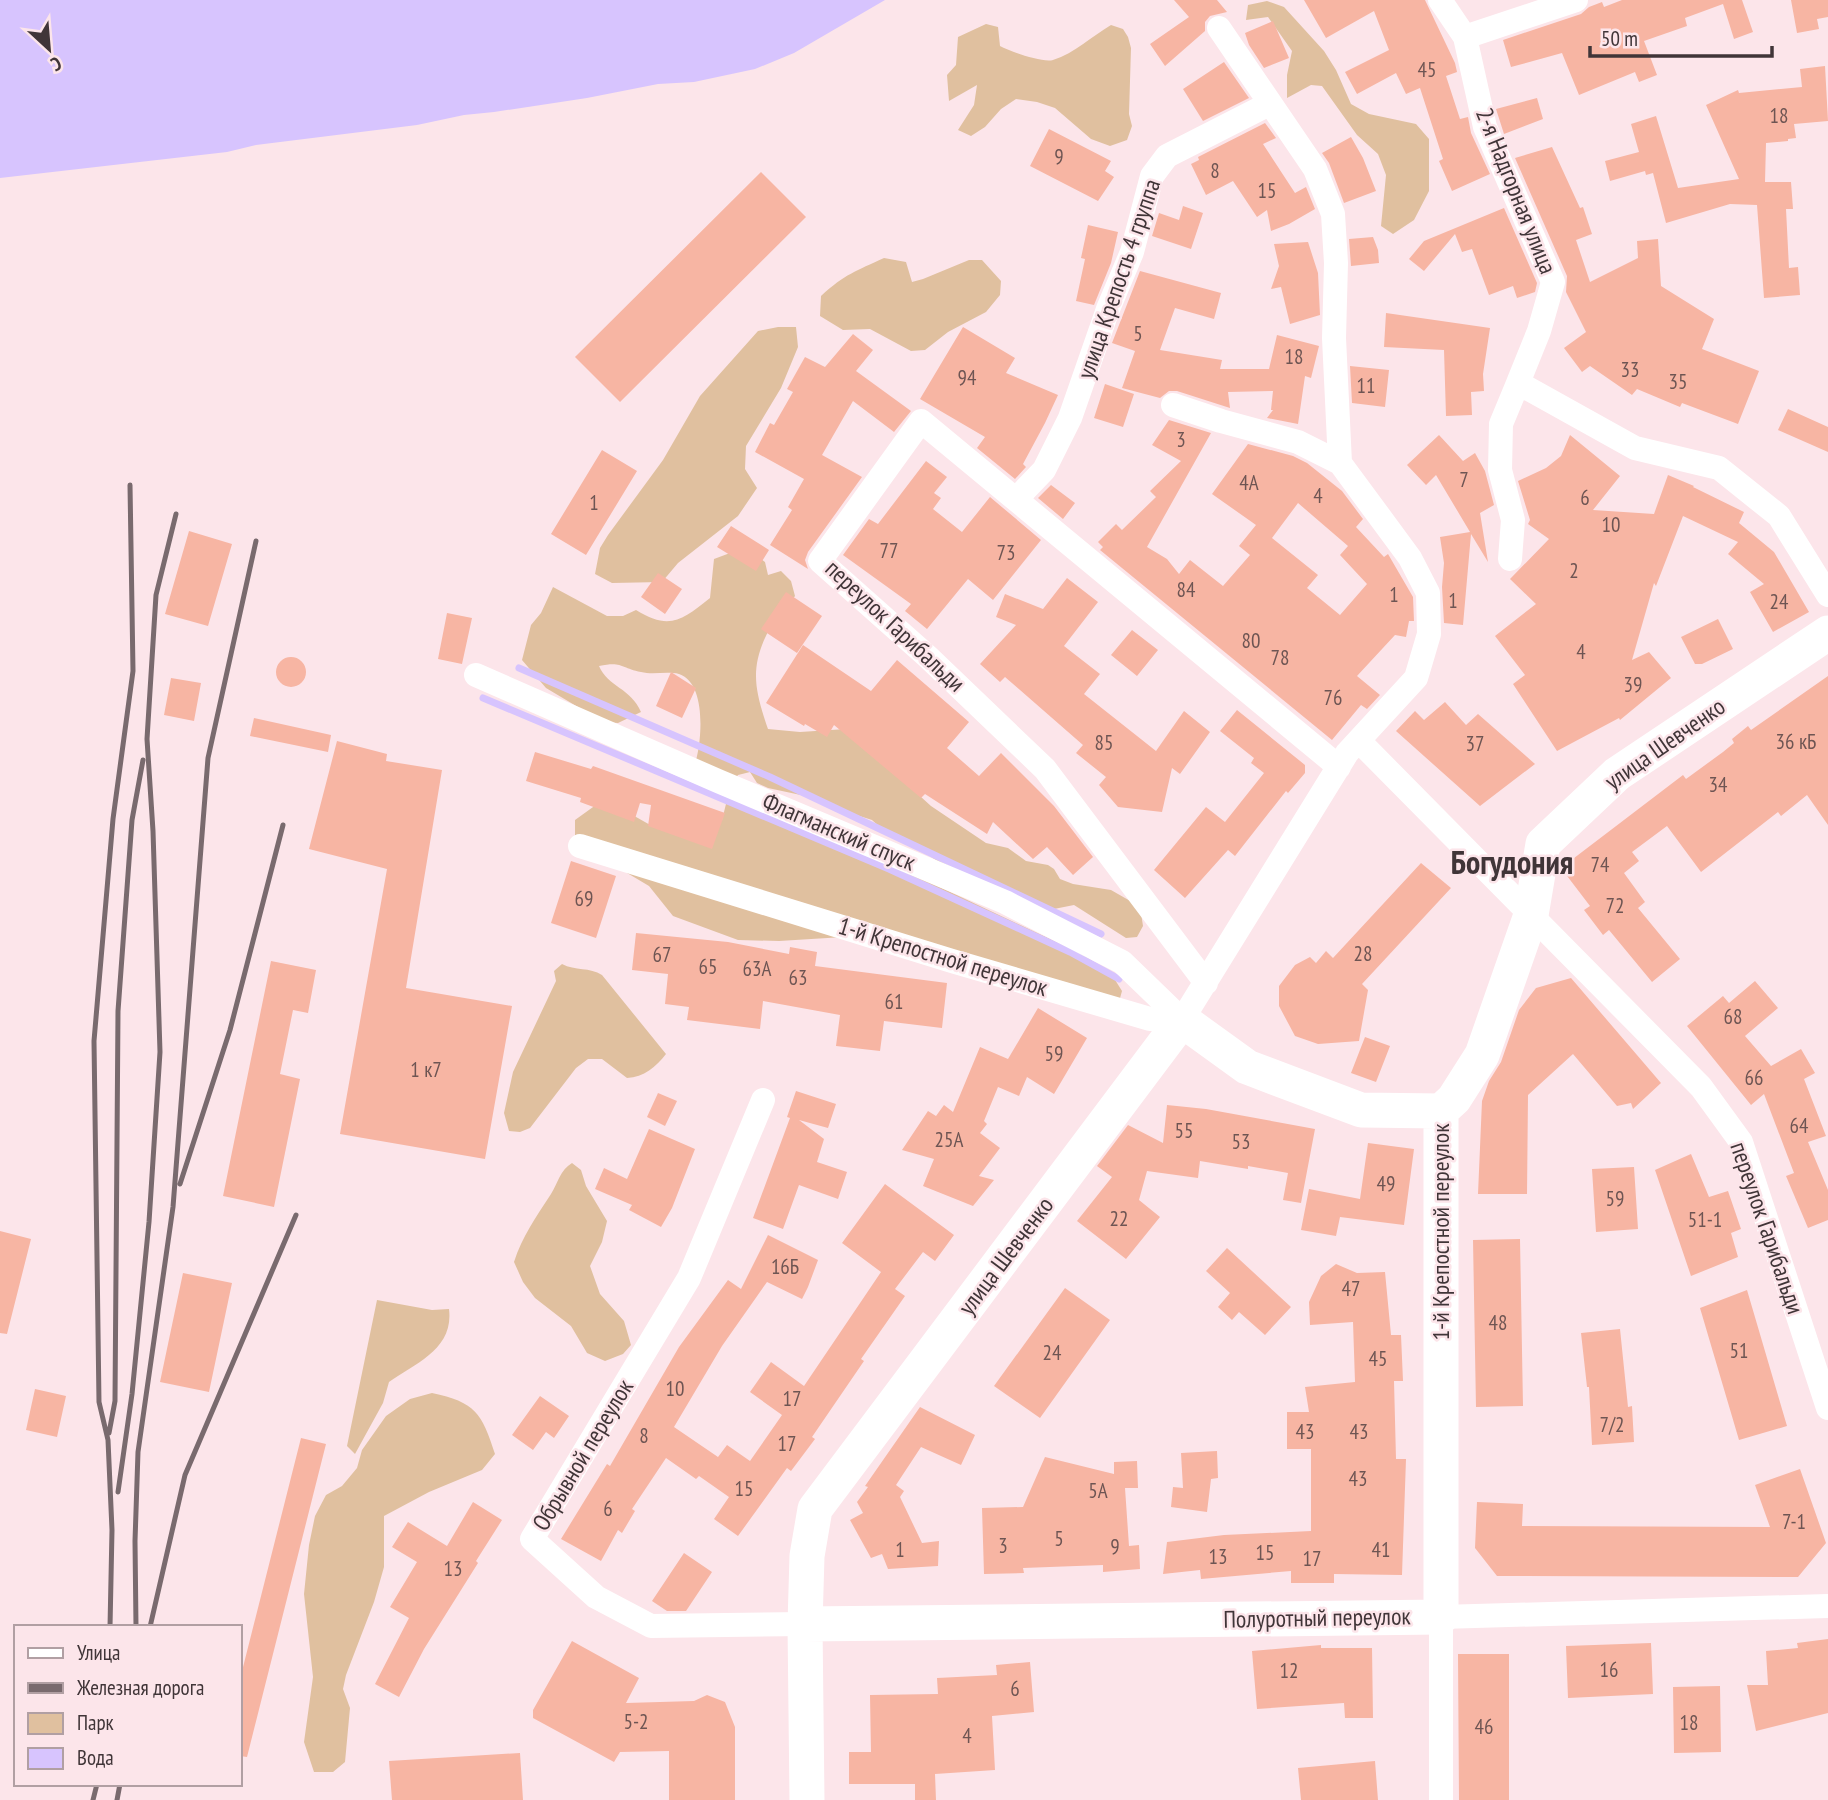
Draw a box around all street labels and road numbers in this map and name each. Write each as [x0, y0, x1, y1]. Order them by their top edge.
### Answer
street label: 2-я Надгорная улица [1469, 103, 1564, 278]
street label: улица Крепость 4 группа [1070, 175, 1167, 383]
street label: переулок Гарибальди [819, 553, 972, 698]
street label: улица Шевченко [1598, 691, 1731, 796]
street label: Флагманский спуск [758, 785, 921, 878]
street label: 1-й Крепостной переулок [835, 910, 1052, 1003]
street label: 1-й Крепостной переулок [1425, 1123, 1456, 1341]
street label: переулок Гарибальди [1723, 1138, 1811, 1318]
street label: улица Шевченко [951, 1190, 1060, 1321]
street label: Обрывной переулок [525, 1373, 640, 1536]
street label: Полуротный переулок [1223, 1600, 1412, 1635]

